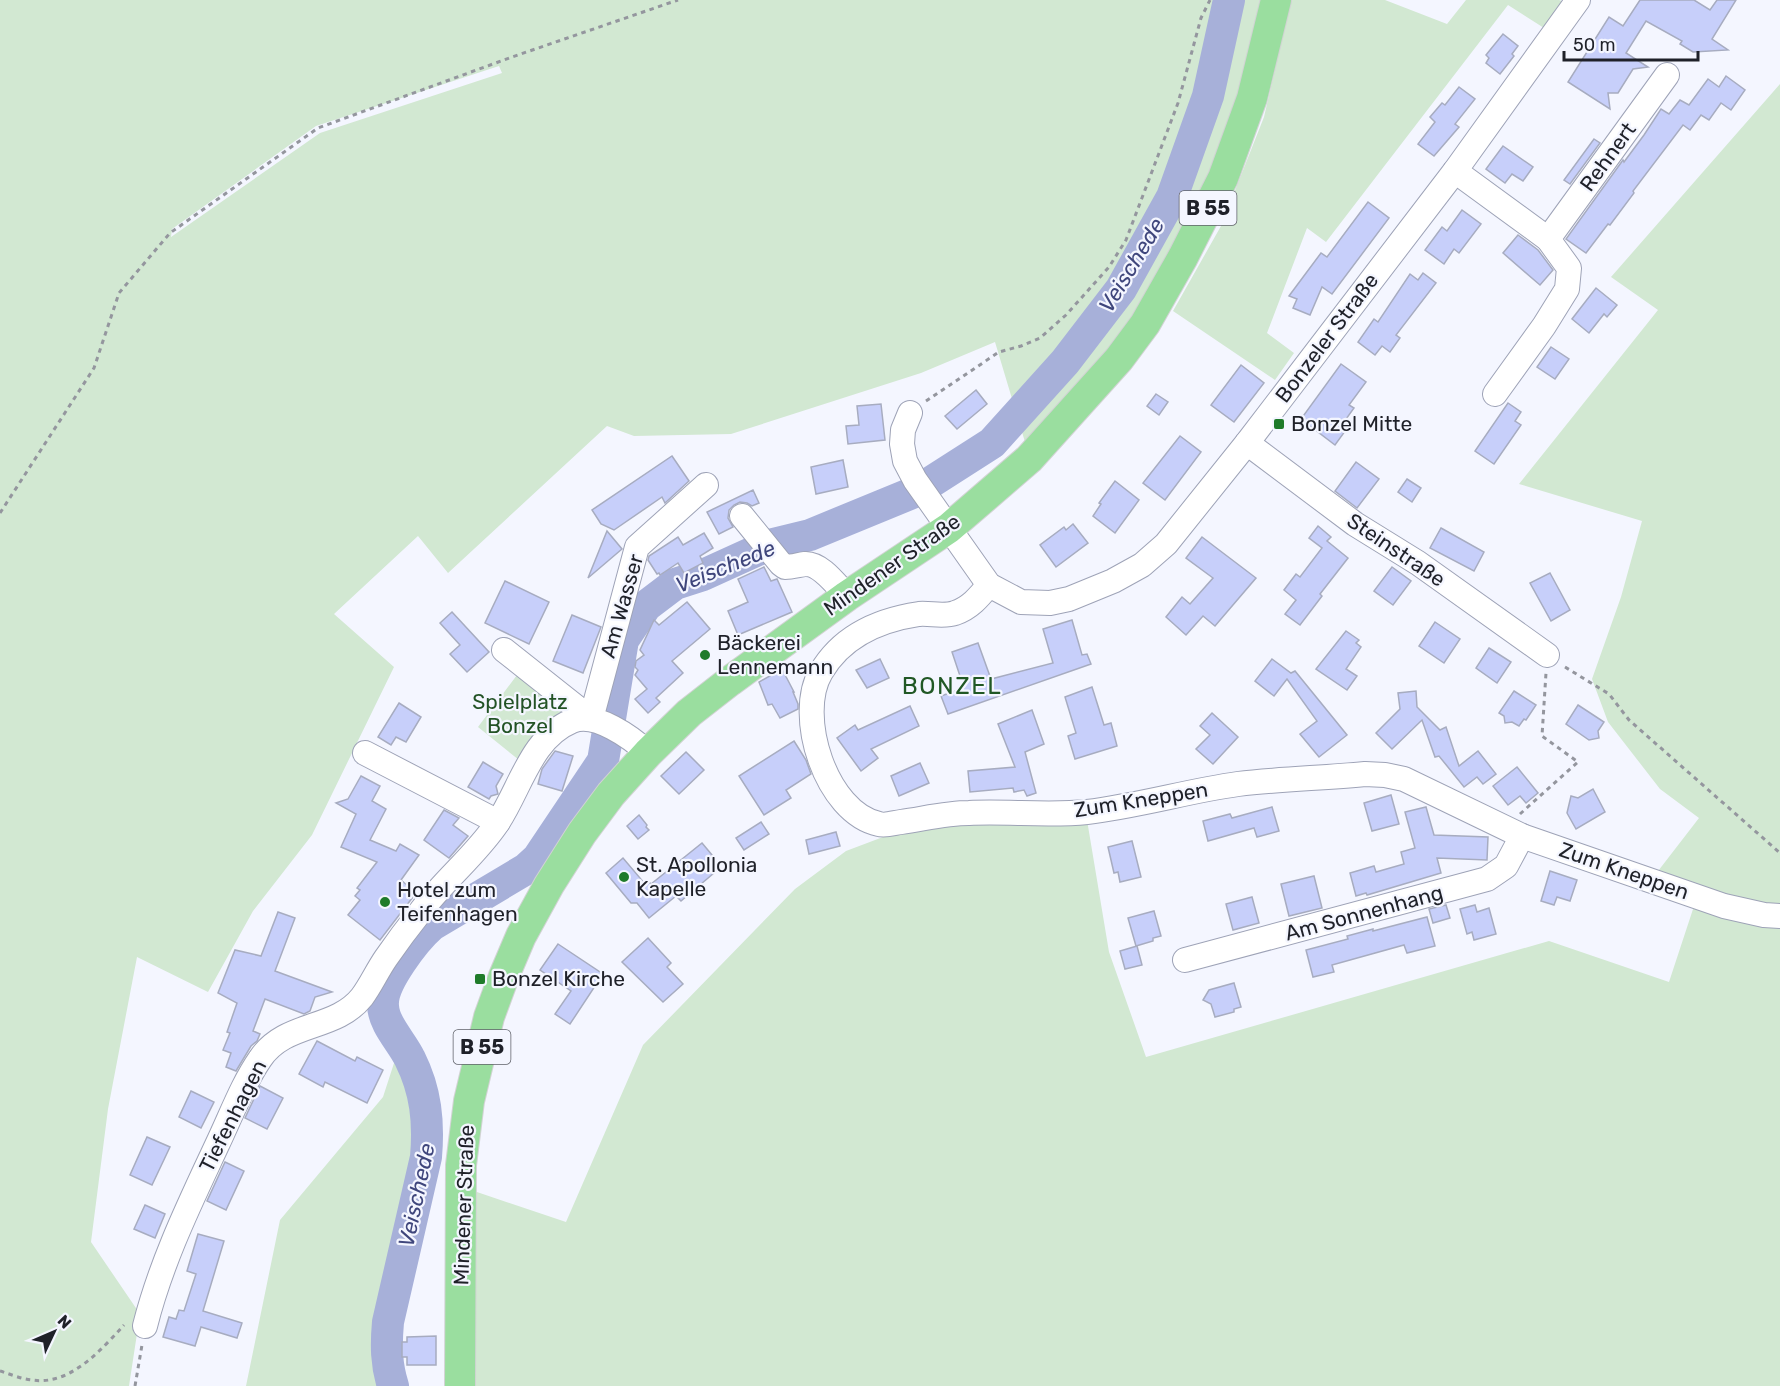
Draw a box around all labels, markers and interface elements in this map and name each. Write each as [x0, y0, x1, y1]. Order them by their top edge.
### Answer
scale bar [1564, 24, 1698, 62]
text: 50 m [1573, 34, 1616, 56]
street label: Rehnert [1574, 117, 1641, 196]
road number: B 55 [1180, 191, 1236, 225]
water label: Veischede [1093, 213, 1170, 317]
street label: Bonzeler Straße [1270, 268, 1383, 407]
place label: Bonzel Mitte [1291, 411, 1412, 436]
marker: Bonzel Mitte [1272, 417, 1286, 431]
street label: Mindener Straße [819, 508, 965, 621]
street label: Steinstraße [1342, 508, 1450, 592]
water label: Veischede [671, 534, 779, 599]
street label: Am Wasser [595, 551, 648, 661]
place label: Bäckerei Lennemann [717, 630, 833, 679]
marker: Bäckerei Lennemann [698, 648, 712, 662]
district label: BONZEL [902, 672, 1002, 700]
park label: Spielplatz Bonzel [472, 689, 568, 738]
street label: Zum Kneppen [1072, 777, 1210, 822]
street label: Zum Kneppen [1556, 837, 1692, 904]
place label: St. Apollonia Kapelle [636, 852, 757, 901]
marker: St. Apollonia Kapelle [617, 870, 631, 884]
place label: Hotel zum Teifenhagen [397, 877, 518, 926]
street label: Am Sonnenhang [1282, 879, 1446, 946]
marker: Hotel zum Teifenhagen [378, 895, 392, 909]
place label: Bonzel Kirche [492, 966, 625, 991]
marker: Bonzel Kirche [473, 972, 487, 986]
road number: B 55 [454, 1030, 510, 1064]
street label: Tiefenhagen [194, 1055, 272, 1176]
street label: Mindener Straße [448, 1124, 479, 1286]
water label: Veischede [392, 1141, 441, 1249]
north arrow [24, 1302, 84, 1362]
text: N [54, 1311, 75, 1333]

